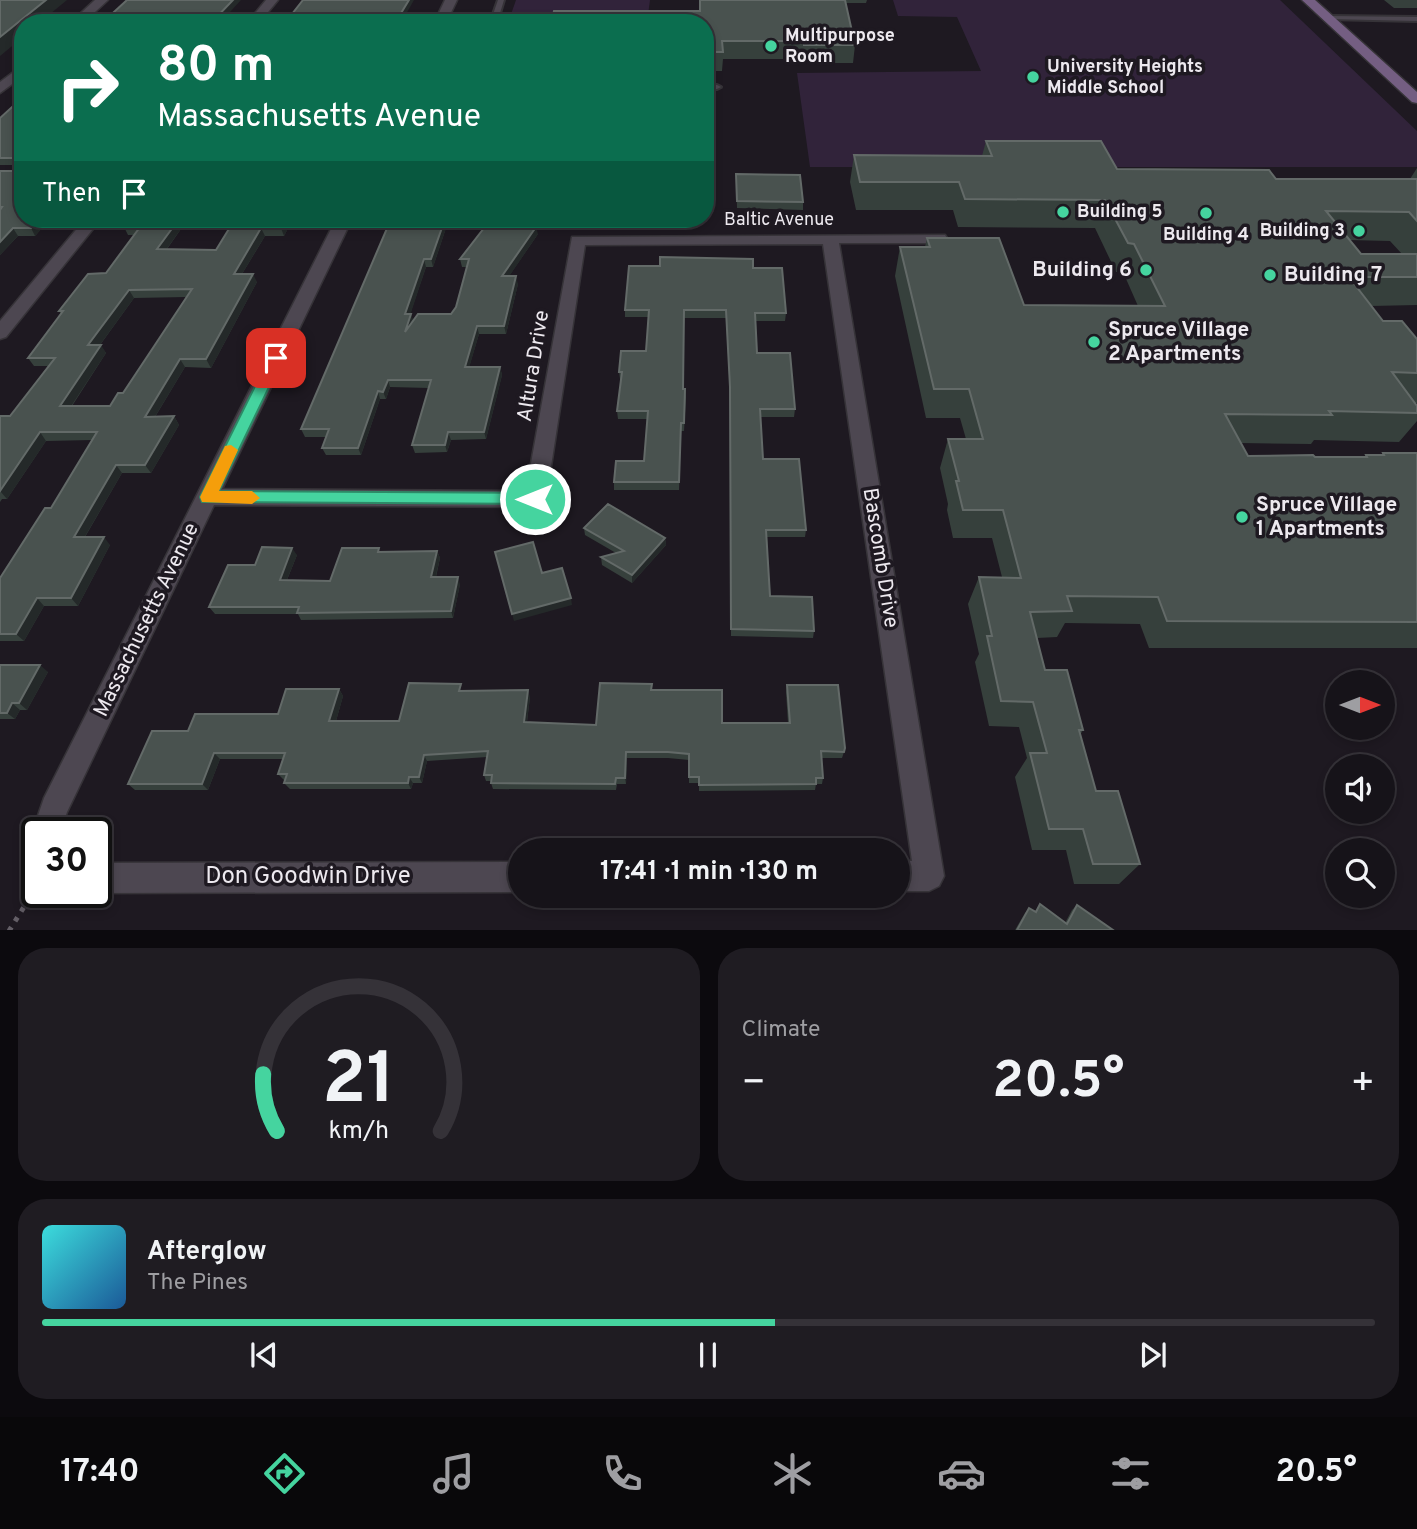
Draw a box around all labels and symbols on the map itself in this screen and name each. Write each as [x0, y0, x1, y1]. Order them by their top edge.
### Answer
place label: Multipurpose Room [785, 25, 895, 69]
marker: Multipurpose Room [763, 38, 779, 54]
place label: University Heights Middle School [1047, 56, 1203, 100]
marker: University Heights Middle School [1025, 69, 1041, 85]
place label: Building 5 [1077, 201, 1163, 224]
marker: Building 5 [1055, 204, 1071, 220]
marker: Building 4 [1198, 205, 1214, 221]
street label: Baltic Avenue [724, 209, 834, 232]
place label: Building 3 [1260, 220, 1345, 243]
marker: Building 3 [1351, 223, 1367, 239]
place label: Building 4 [1163, 224, 1249, 247]
place label: Building 6 [1032, 257, 1132, 284]
marker: Building 6 [1138, 262, 1154, 278]
place label: Building 7 [1284, 262, 1382, 289]
marker: Building 7 [1262, 267, 1278, 283]
street label: Altura Drive [512, 308, 556, 424]
place label: Spruce Village 2 Apartments [1108, 317, 1249, 368]
pin [246, 328, 306, 388]
marker: Spruce Village 2 Apartments [1086, 334, 1102, 350]
position arrow [498, 462, 572, 536]
street label: Bascomb Drive [856, 486, 904, 630]
place label: Spruce Village 1 Apartments [1256, 492, 1397, 543]
marker: Spruce Village 1 Apartments [1234, 509, 1250, 525]
street label: Massachusetts Avenue [88, 519, 206, 721]
north arrow [1325, 670, 1395, 740]
speed limit sign: 30 [21, 817, 112, 908]
street label: Don Goodwin Drive [205, 862, 411, 892]

